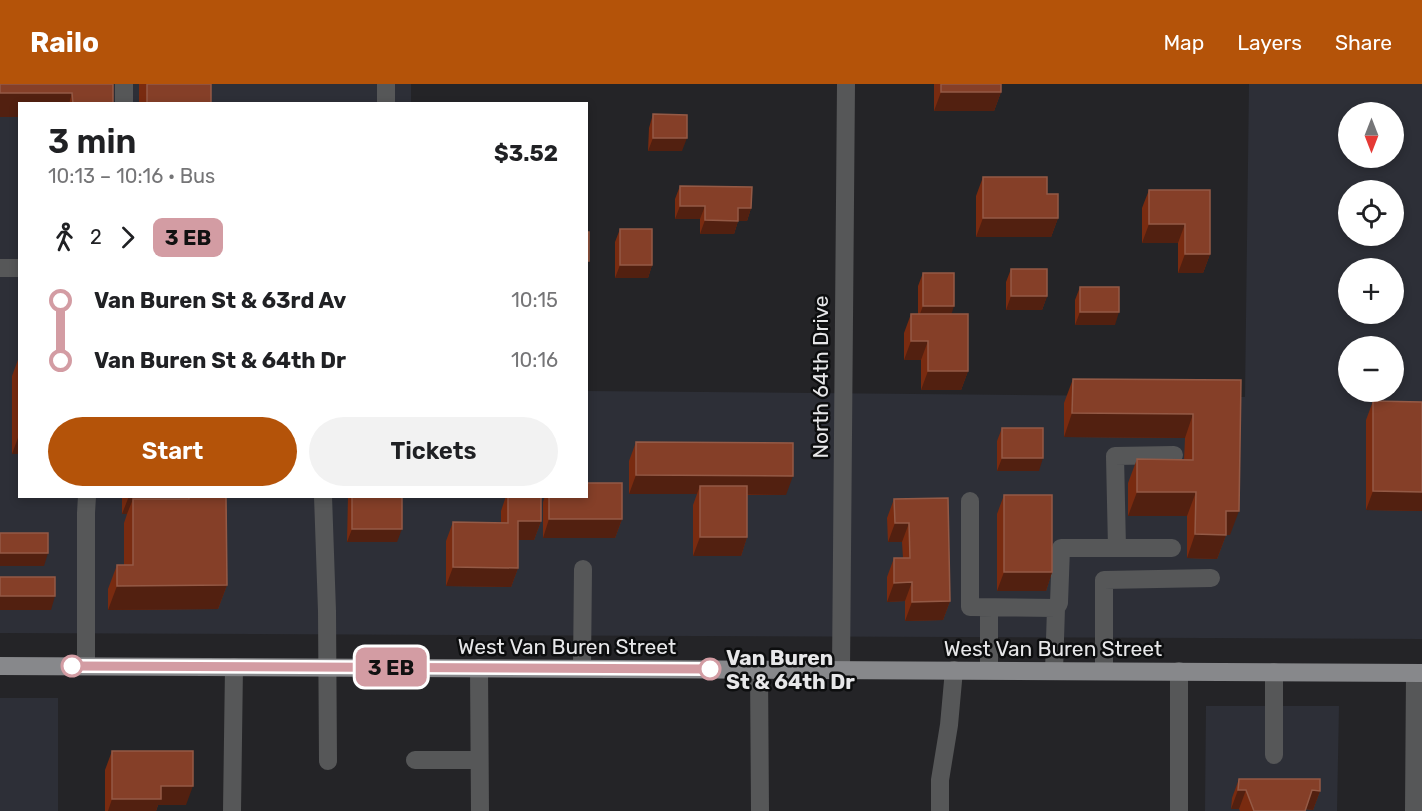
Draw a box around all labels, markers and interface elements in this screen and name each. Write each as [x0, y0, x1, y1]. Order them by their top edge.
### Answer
text: Railo [30, 26, 99, 59]
text: Map [1163, 30, 1204, 55]
text: Layers [1237, 30, 1302, 55]
text: Share [1335, 30, 1392, 55]
north arrow [1338, 102, 1404, 168]
map controls [1338, 102, 1404, 402]
text: 3 min [48, 122, 136, 161]
text: $3.52 [494, 140, 558, 167]
text: 10:13 – 10:16 · Bus [48, 164, 215, 188]
button: locate [1338, 180, 1404, 246]
icon: walk [48, 221, 81, 254]
icon: forward [111, 221, 144, 254]
text: 2 [90, 225, 102, 249]
text: 3 EB [165, 225, 211, 250]
button: + [1338, 258, 1404, 324]
text: Van Buren St & 63rd Av [94, 287, 346, 314]
text: 10:15 [511, 288, 558, 312]
street label: North 64th Drive [808, 295, 833, 459]
button: − [1338, 336, 1404, 402]
text: Van Buren St & 64th Dr [94, 347, 346, 374]
text: 10:16 [511, 348, 558, 372]
button: Start [48, 417, 297, 486]
button: Tickets [309, 417, 558, 486]
street label: West Van Buren Street [458, 634, 676, 659]
street label: West Van Buren Street [944, 636, 1162, 661]
place label: Van Buren St & 64th Dr [726, 645, 855, 694]
line badge: 3 EB [349, 648, 433, 686]
unlabelled marker [61, 655, 83, 677]
text: 3 EB [368, 655, 414, 680]
marker: Van Buren St & 64th Dr [699, 658, 721, 680]

